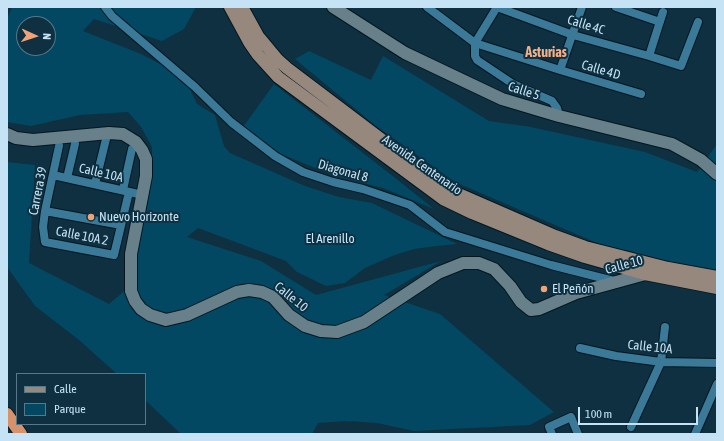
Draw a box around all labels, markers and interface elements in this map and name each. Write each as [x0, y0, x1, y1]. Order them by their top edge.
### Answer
street label: Calle 4C [565, 12, 607, 38]
north arrow [16, 16, 56, 56]
text: N [41, 33, 53, 40]
district label: Asturias [525, 45, 567, 61]
street label: Calle 4D [580, 57, 622, 83]
street label: Calle 5 [506, 79, 542, 103]
street label: Avenida Centenario [379, 132, 465, 198]
street label: Diagonal 8 [316, 156, 370, 186]
street label: Calle 10A [77, 160, 125, 186]
street label: Carrera 39 [26, 165, 50, 217]
place label: Nuevo Horizonte [99, 209, 179, 225]
marker: Nuevo Horizonte [86, 212, 96, 222]
street label: Calle 10A 2 [55, 223, 109, 249]
park label: El Arenillo [305, 231, 355, 247]
street label: Calle 10 [603, 252, 645, 278]
street label: Calle 10 [271, 279, 311, 315]
place label: El Peñón [552, 281, 594, 297]
marker: El Peñón [539, 284, 549, 294]
street label: Calle 10A [627, 337, 673, 357]
legend [16, 373, 146, 425]
text: Calle [54, 382, 77, 396]
scale bar [580, 399, 700, 425]
text: Parque [54, 402, 86, 416]
text: 100 m [585, 407, 612, 421]

